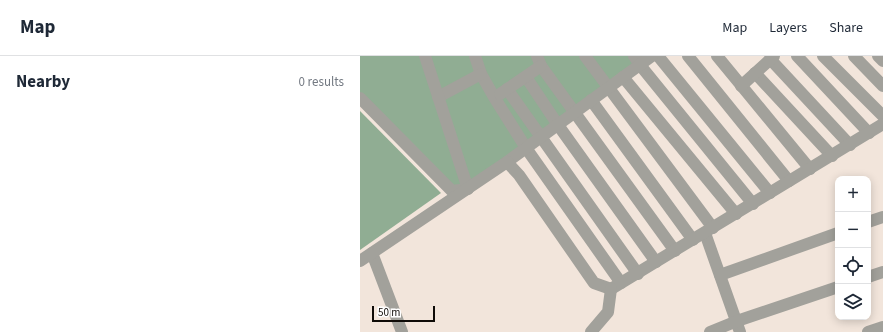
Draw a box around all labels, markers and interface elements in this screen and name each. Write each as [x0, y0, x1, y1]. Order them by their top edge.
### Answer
text: Map [20, 14, 55, 41]
text: Map [722, 18, 747, 38]
text: Layers [769, 18, 807, 38]
text: Share [829, 18, 863, 38]
text: Nearby [16, 70, 70, 94]
text: 0 results [299, 73, 344, 91]
map controls [835, 176, 871, 320]
button: + [835, 176, 871, 212]
button: − [835, 212, 871, 248]
button: locate [835, 248, 871, 284]
button: layers [835, 284, 871, 320]
scale bar [372, 304, 435, 323]
text: 50 m [378, 305, 400, 320]

